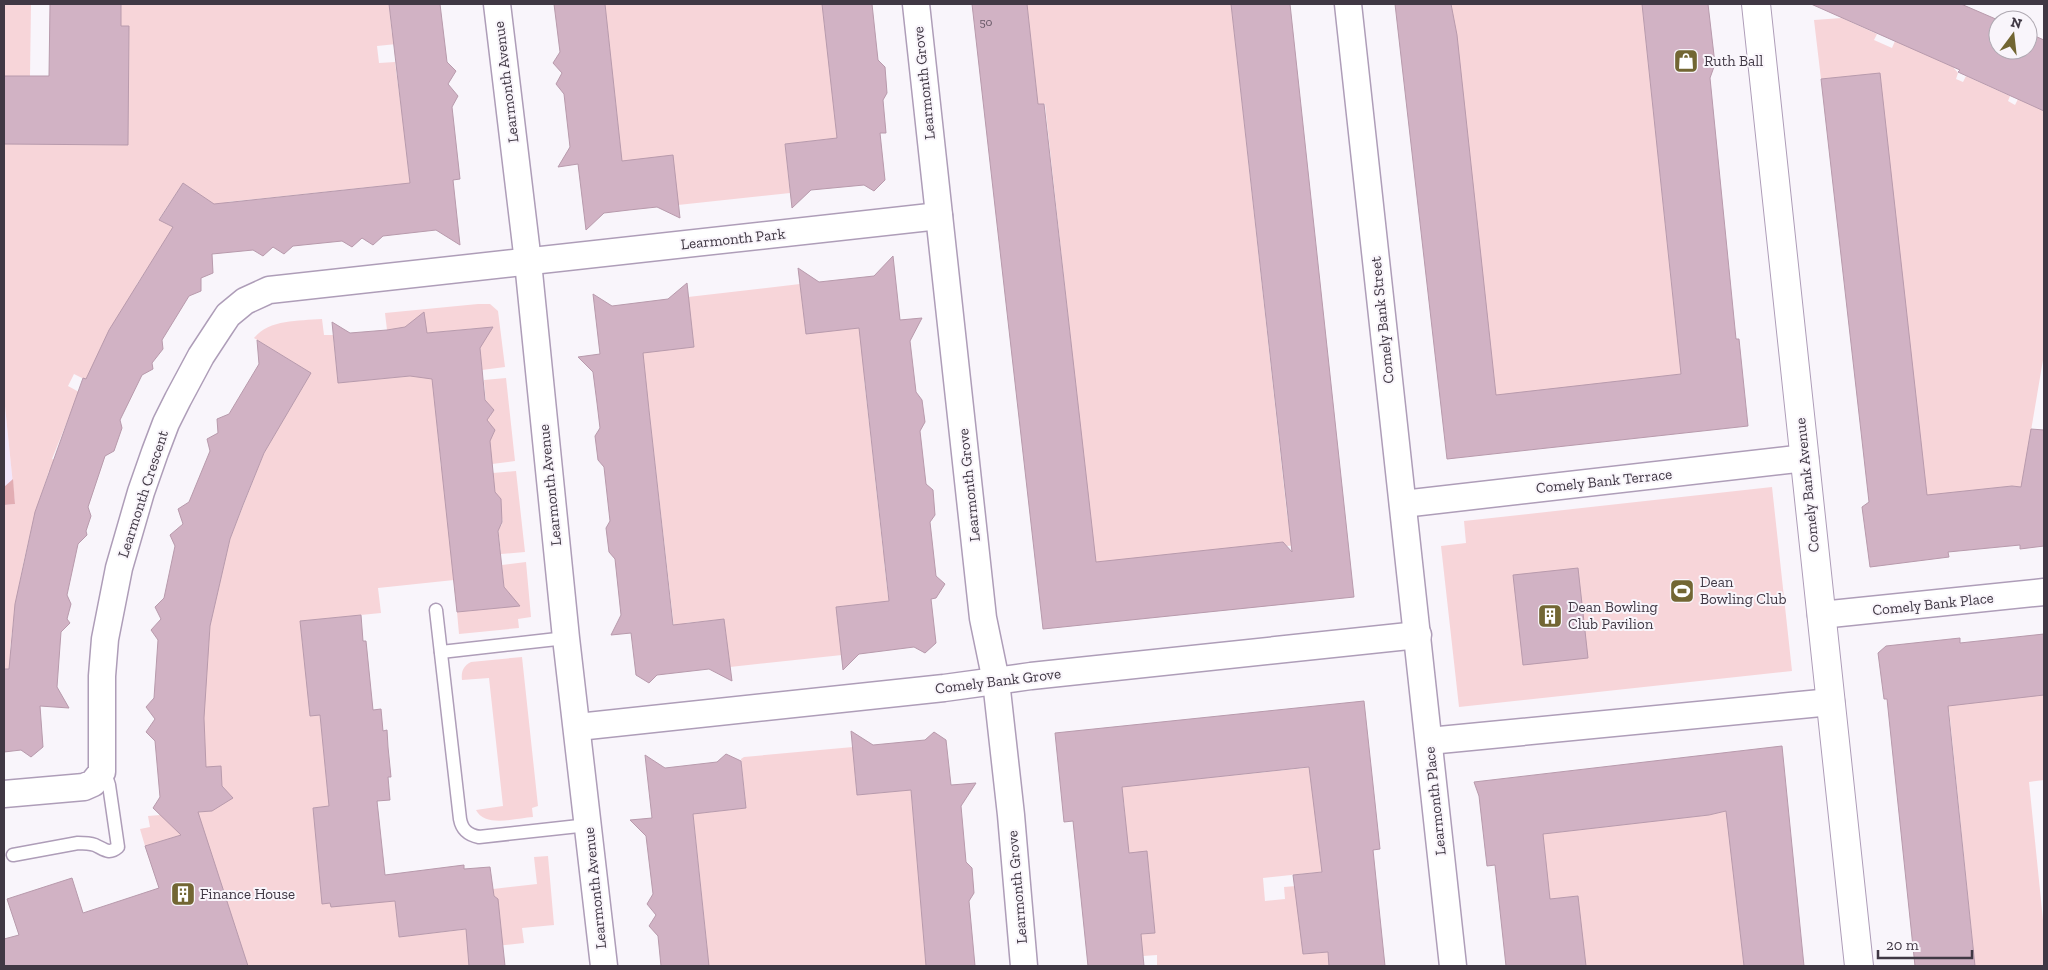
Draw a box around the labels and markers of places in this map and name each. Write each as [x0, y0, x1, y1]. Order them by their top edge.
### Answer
shop icon: Ruth Ball [1673, 48, 1699, 74]
place label: Ruth Ball [1704, 52, 1763, 70]
place label: Dean Bowling Club [1700, 573, 1786, 608]
sports icon: Dean Bowling Club [1669, 578, 1695, 604]
place label: Dean Bowling Club Pavilion [1568, 598, 1658, 633]
building icon: Dean Bowling Club Pavilion [1537, 603, 1563, 629]
building icon: Finance House [170, 881, 196, 907]
place label: Finance House [200, 885, 295, 903]

